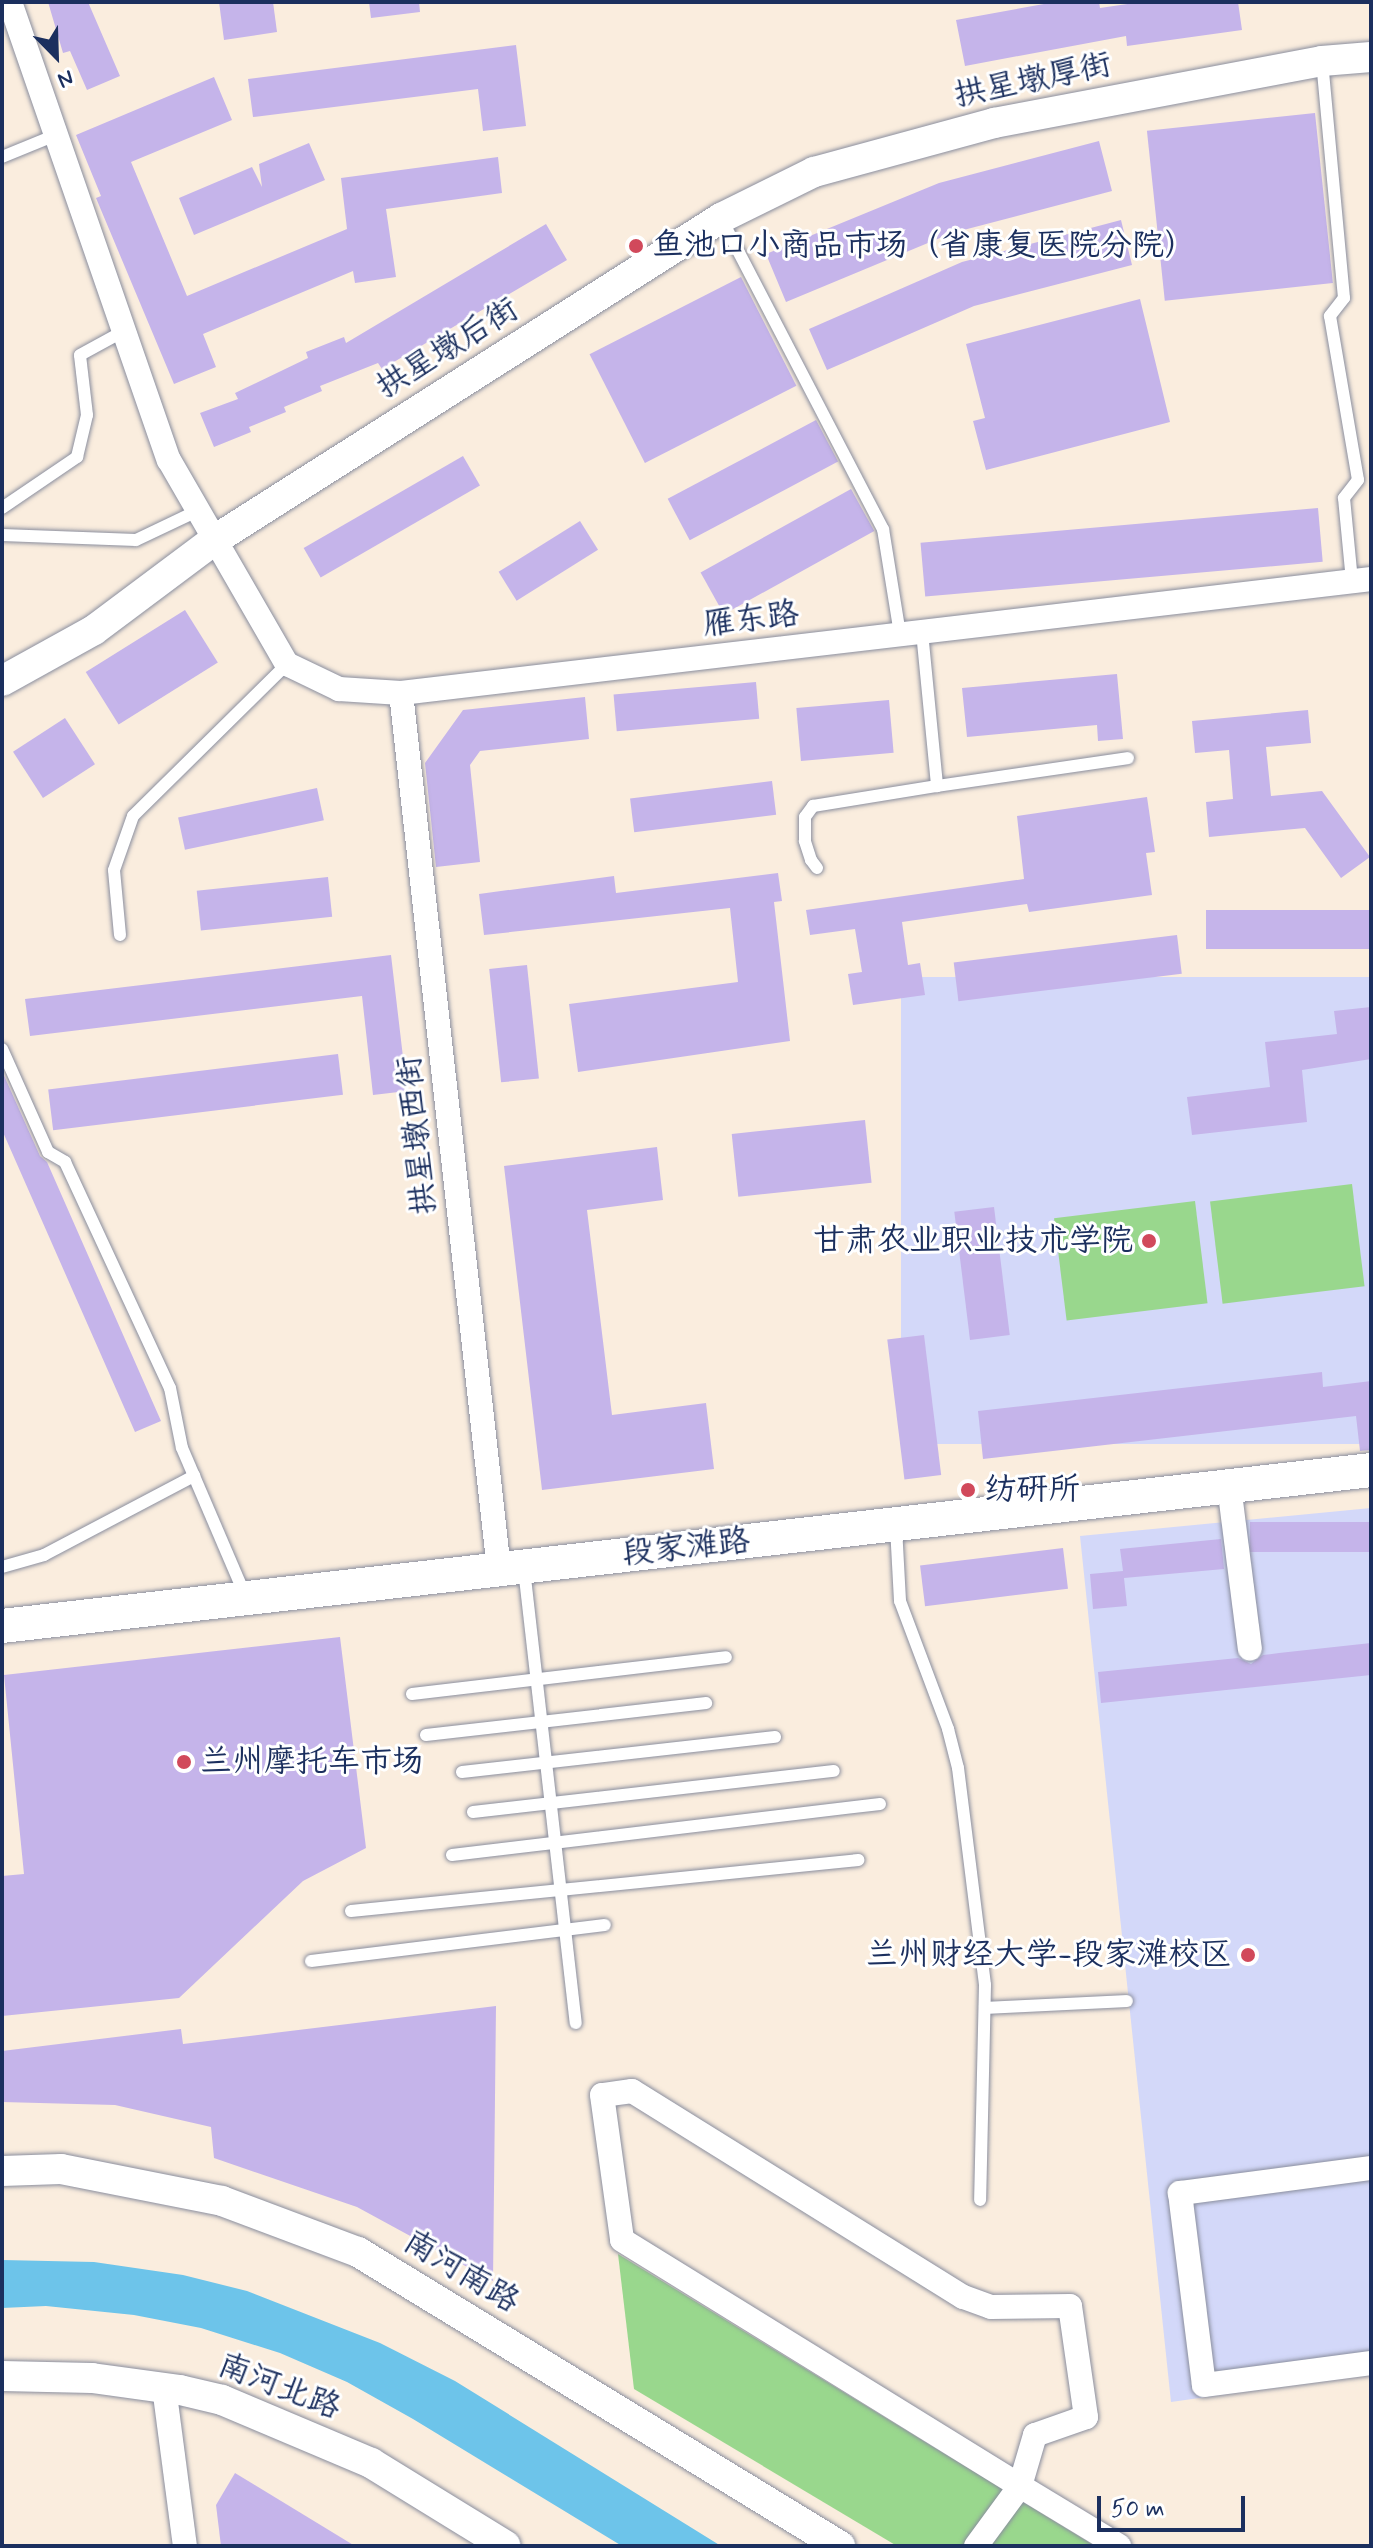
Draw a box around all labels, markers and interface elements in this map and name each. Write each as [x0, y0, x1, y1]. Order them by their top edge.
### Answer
north arrow [16, 16, 96, 96]
street label: 拱星墩厚街 [951, 46, 1115, 116]
text: N [53, 62, 78, 94]
place label: 鱼池口小商品市场（省康复医院分院） [652, 227, 1196, 265]
marker: 鱼池口小商品市场（省康复医院分院） [627, 237, 645, 255]
street label: 拱星墩后街 [370, 290, 526, 408]
street label: 雁东路 [701, 595, 801, 645]
street label: 拱星墩西街 [391, 1053, 445, 1217]
place label: 甘肃农业职业技术学院 [813, 1222, 1133, 1260]
marker: 甘肃农业职业技术学院 [1140, 1232, 1158, 1250]
place label: 纺研所 [984, 1471, 1080, 1509]
marker: 纺研所 [959, 1481, 977, 1499]
street label: 段家滩路 [620, 1522, 752, 1574]
place label: 兰州摩托车市场 [200, 1743, 424, 1781]
marker: 兰州摩托车市场 [175, 1753, 193, 1771]
place label: 兰州财经大学-段家滩校区 [866, 1936, 1232, 1974]
marker: 兰州财经大学-段家滩校区 [1239, 1946, 1257, 1964]
street label: 南河南路 [396, 2223, 526, 2321]
street label: 南河北路 [212, 2346, 346, 2428]
scale bar [1101, 2480, 1249, 2530]
text: 50 m [1111, 2494, 1165, 2525]

